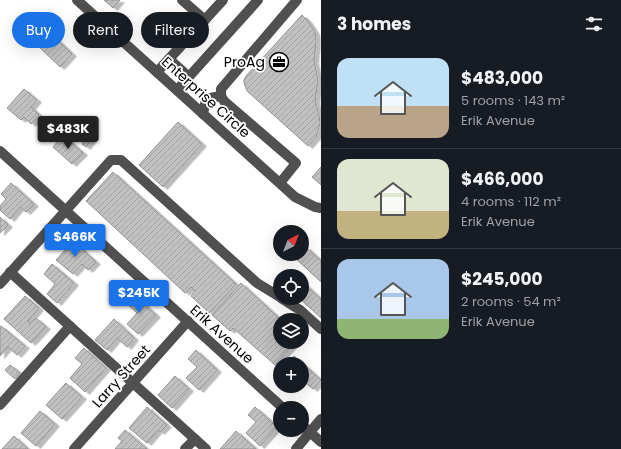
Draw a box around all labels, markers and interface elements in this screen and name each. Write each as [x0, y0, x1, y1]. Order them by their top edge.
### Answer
chip: Buy [12, 12, 65, 48]
chip: Rent [73, 12, 133, 48]
chip: Filters [141, 12, 209, 48]
text: 3 homes [337, 12, 411, 36]
icon: filters [583, 13, 605, 35]
office icon: ProAg [268, 51, 290, 73]
street label: Enterprise Circle [157, 52, 255, 142]
place label: ProAg [224, 52, 265, 72]
text: $483,000 [461, 66, 543, 90]
icon: home [369, 74, 417, 122]
text: 5 rooms · 143 m² [461, 91, 565, 110]
text: Erik Avenue [461, 111, 535, 130]
pin: $483K [40, 116, 96, 150]
text: $483K [47, 119, 89, 138]
text: $466,000 [461, 167, 543, 191]
icon: home [369, 175, 417, 223]
text: 4 rooms · 112 m² [461, 192, 561, 211]
text: Erik Avenue [461, 212, 535, 231]
pin: $466K [47, 224, 103, 258]
north arrow [273, 225, 309, 261]
map controls [273, 225, 309, 437]
text: $466K [54, 227, 96, 246]
text: $245,000 [461, 267, 543, 291]
button: locate [273, 269, 309, 305]
icon: home [369, 275, 417, 323]
pin: $245K [111, 280, 167, 314]
text: $245K [118, 283, 160, 302]
text: 2 rooms · 54 m² [461, 292, 561, 311]
street label: Erik Avenue [186, 300, 258, 368]
text: Erik Avenue [461, 312, 535, 331]
button: layers [273, 313, 309, 349]
street label: Larry Street [87, 340, 155, 412]
button: + [273, 357, 309, 393]
button: − [273, 401, 309, 437]

